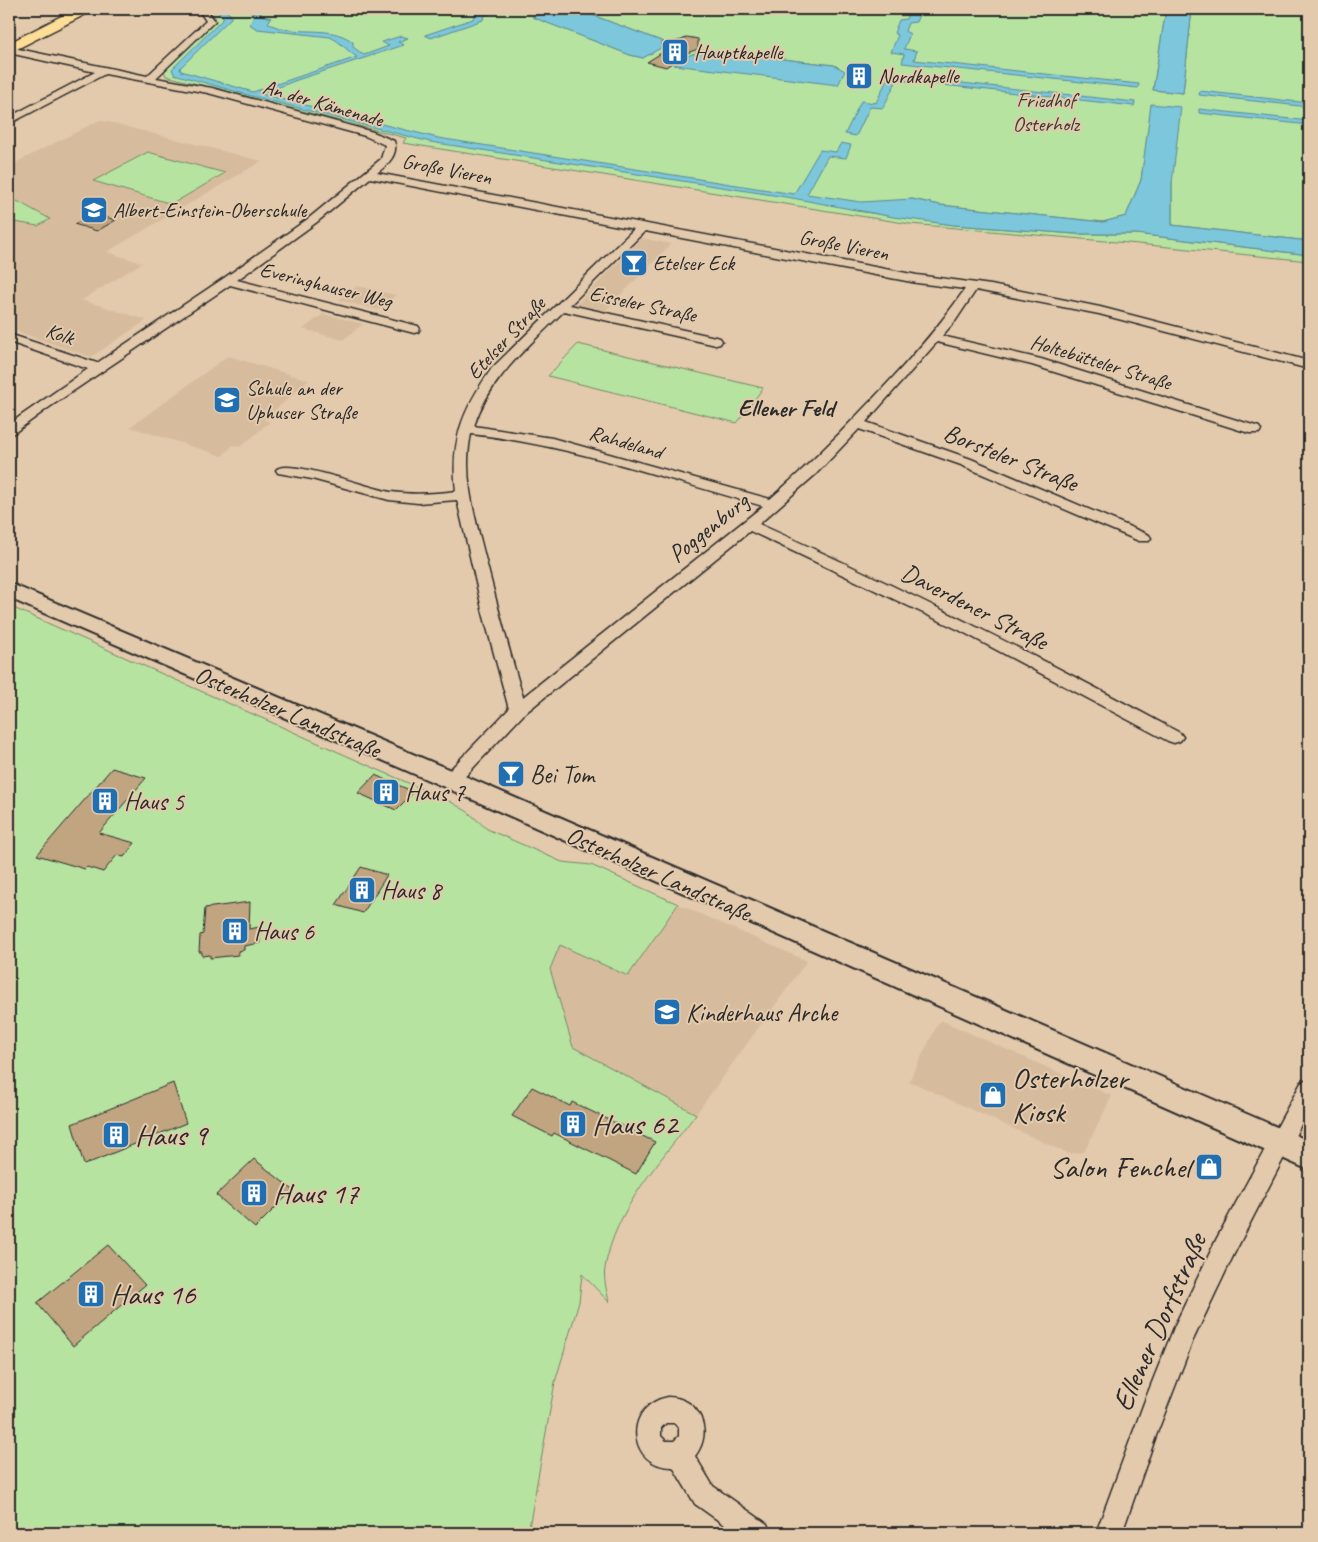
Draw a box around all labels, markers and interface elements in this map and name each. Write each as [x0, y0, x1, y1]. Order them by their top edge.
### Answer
building icon: Hauptkapelle [660, 37, 690, 67]
place label: Hauptkapelle [694, 39, 784, 65]
building icon: Nordkapelle [844, 61, 874, 91]
place label: Nordkapelle [878, 63, 961, 89]
street label: An der Kämenade [260, 73, 387, 133]
park label: Friedhof Osterholz [1013, 87, 1081, 137]
street label: Große Vieren [400, 148, 494, 190]
school or university icon: Albert-Einstein-Oberschule [79, 195, 109, 225]
place label: Albert-Einstein-Oberschule [113, 197, 307, 223]
street label: Große Vieren [797, 224, 891, 266]
bar icon: Etelser Eck [619, 248, 649, 278]
place label: Etelser Eck [653, 250, 736, 276]
street label: Everinghauser Weg [257, 256, 396, 314]
street label: Eisseler Straße [587, 280, 701, 328]
street label: Etelser Straße [461, 290, 552, 385]
street label: Kolk [43, 317, 79, 351]
street label: Holtebütteler Straße [1028, 328, 1177, 396]
place label: Schule an der Uphuser Straße [246, 375, 359, 425]
school or university icon: Schule an der Uphuser Straße [212, 385, 242, 415]
district label: Ellener Feld [738, 393, 838, 423]
street label: Borsteler Straße [939, 417, 1084, 500]
street label: Rahdeland [586, 419, 669, 466]
street label: Poggenburg [662, 484, 757, 570]
street label: Daverdener Straße [896, 556, 1055, 658]
street label: Osterholzer Landstraße [190, 658, 387, 766]
bar icon: Bei Tom [496, 759, 526, 789]
place label: Bei Tom [530, 759, 596, 791]
building icon: Haus 7 [371, 777, 401, 807]
place label: Haus 7 [405, 777, 467, 809]
building icon: Haus 5 [90, 786, 120, 816]
place label: Haus 5 [124, 786, 186, 818]
street label: Osterholzer Landstraße [561, 819, 758, 930]
building icon: Haus 8 [347, 875, 377, 905]
place label: Haus 8 [381, 875, 444, 907]
building icon: Haus 6 [220, 916, 250, 946]
place label: Haus 6 [254, 916, 315, 948]
school or university icon: Kinderhaus Arche [652, 997, 682, 1027]
place label: Kinderhaus Arche [686, 997, 839, 1029]
place label: Osterholzer Kiosk [1012, 1059, 1131, 1131]
shop icon: Osterholzer Kiosk [978, 1080, 1008, 1110]
place label: Haus 62 [592, 1105, 680, 1143]
building icon: Haus 62 [558, 1109, 588, 1139]
place label: Haus 9 [135, 1116, 210, 1154]
building icon: Haus 9 [101, 1120, 131, 1150]
place label: Salon Fenchel [1050, 1148, 1195, 1186]
shop icon: Salon Fenchel [1194, 1152, 1224, 1182]
place label: Haus 17 [273, 1174, 360, 1212]
building icon: Haus 17 [239, 1178, 269, 1208]
street label: Ellener Dorfstraße [1103, 1225, 1216, 1417]
place label: Haus 16 [110, 1275, 197, 1313]
building icon: Haus 16 [76, 1279, 106, 1309]

